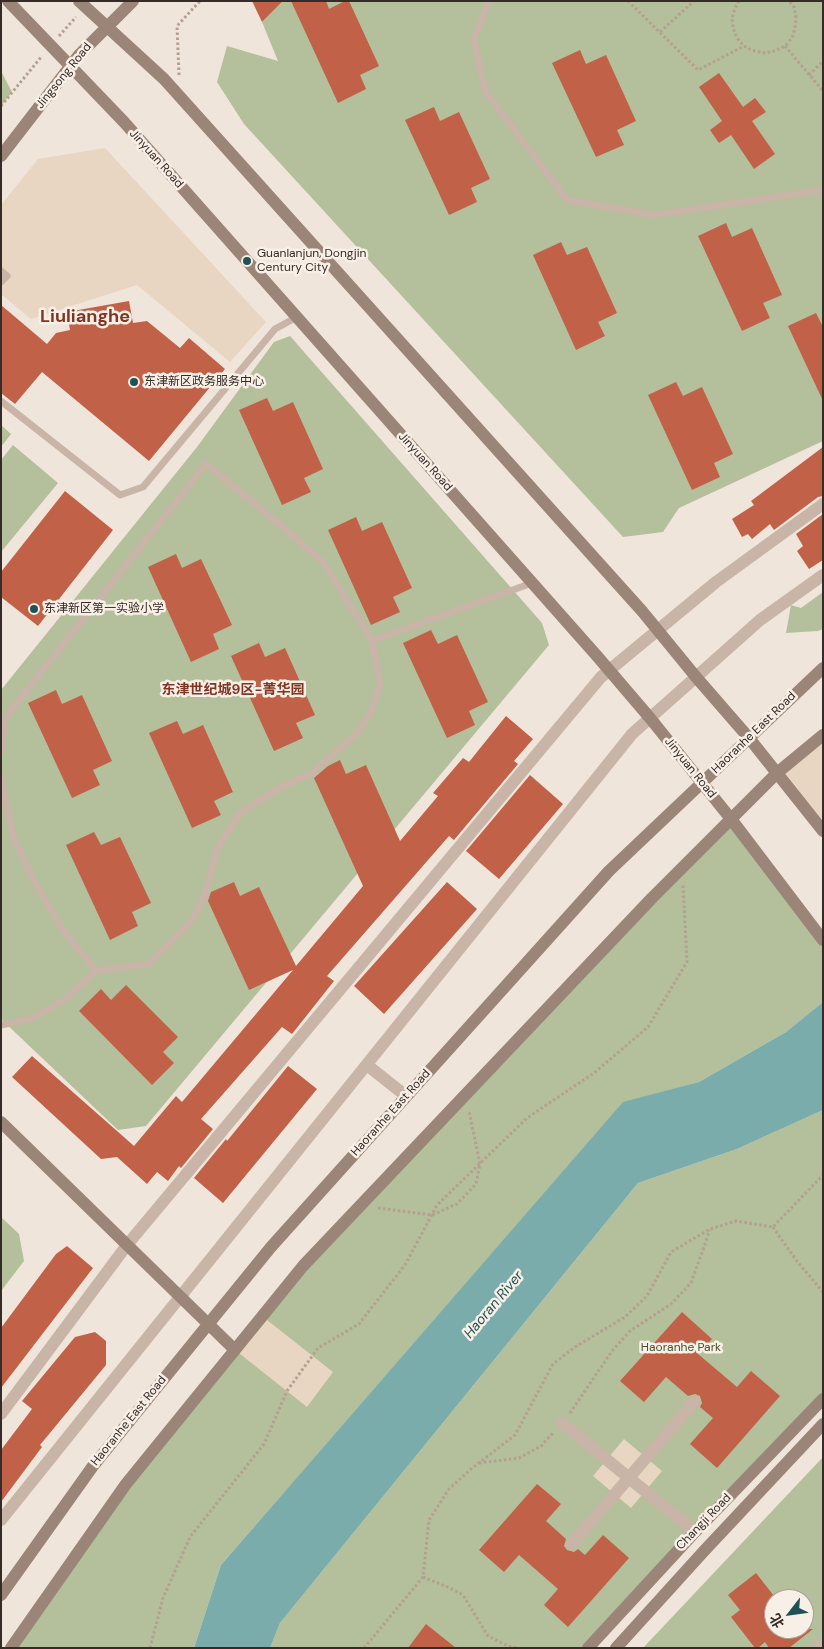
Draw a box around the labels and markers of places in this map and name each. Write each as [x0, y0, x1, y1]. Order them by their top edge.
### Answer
place label: Guanlanjun, Dongjin Century City [257, 247, 366, 275]
marker: Guanlanjun, Dongjin Century City [241, 255, 253, 267]
place label: 东津新区政务服务中心 [144, 375, 264, 389]
marker: 东津新区政务服务中心 [128, 376, 140, 388]
place label: 东津新区第一实验小学 [44, 602, 164, 616]
marker: 东津新区第一实验小学 [28, 603, 40, 615]

